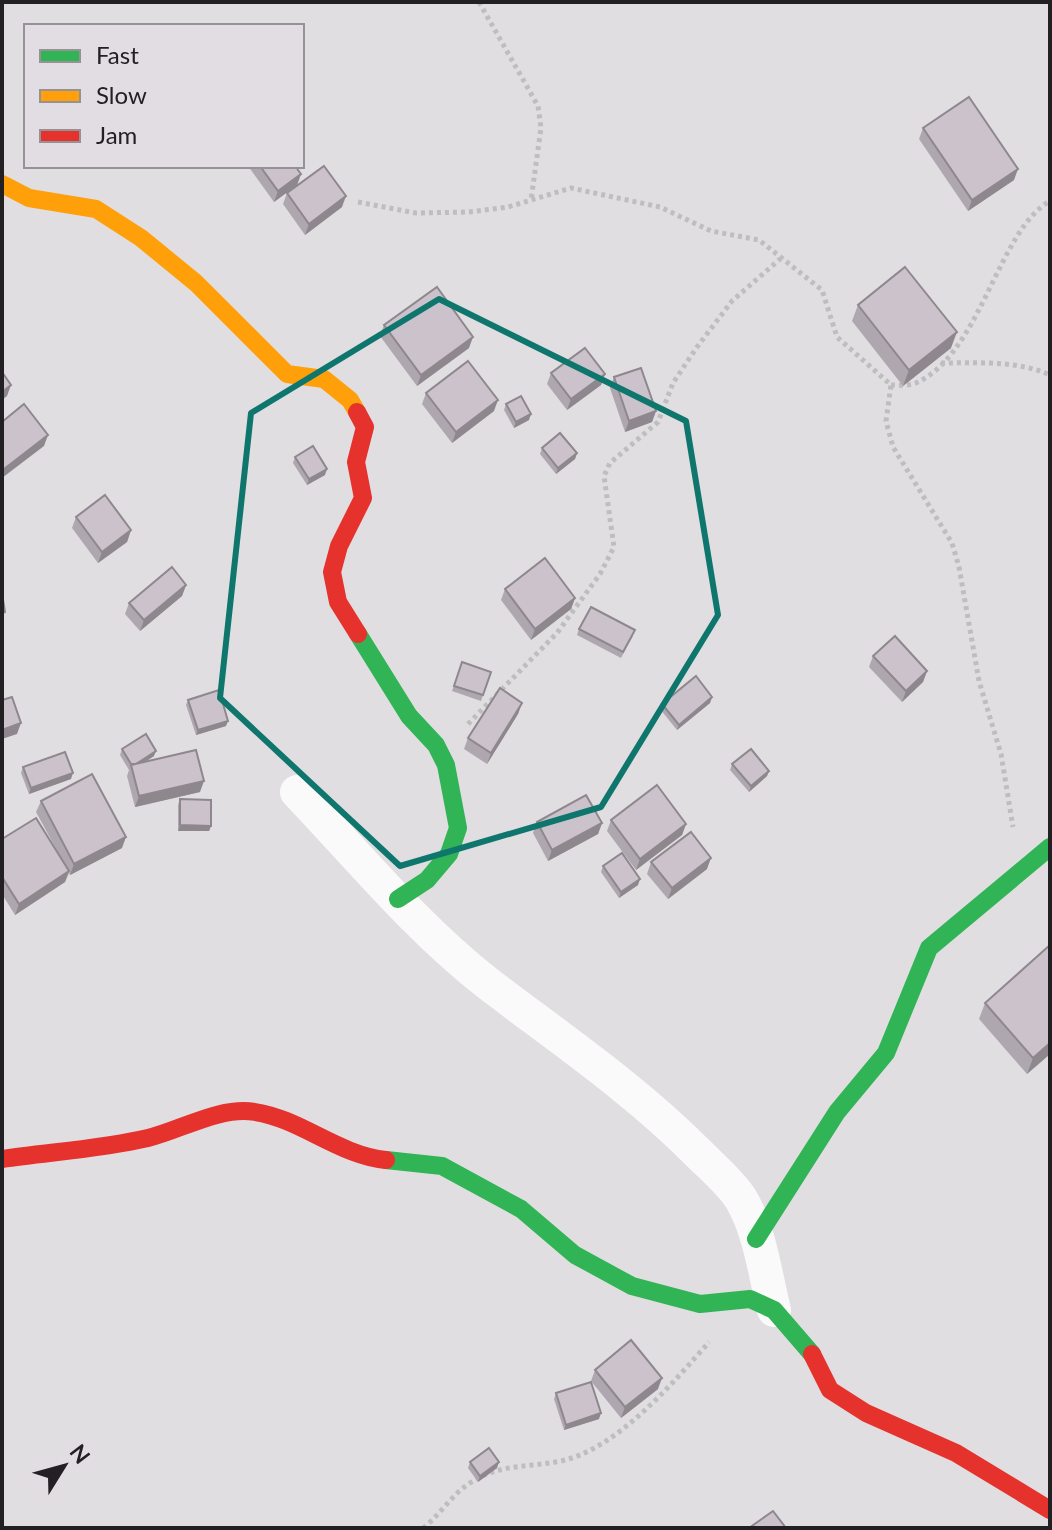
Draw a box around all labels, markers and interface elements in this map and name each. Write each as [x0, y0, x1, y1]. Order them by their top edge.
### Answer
legend [24, 24, 304, 168]
text: Fast [96, 40, 139, 69]
text: Slow [96, 80, 147, 109]
text: Jam [96, 120, 137, 149]
north arrow [24, 1426, 104, 1506]
text: N [64, 1439, 96, 1469]

